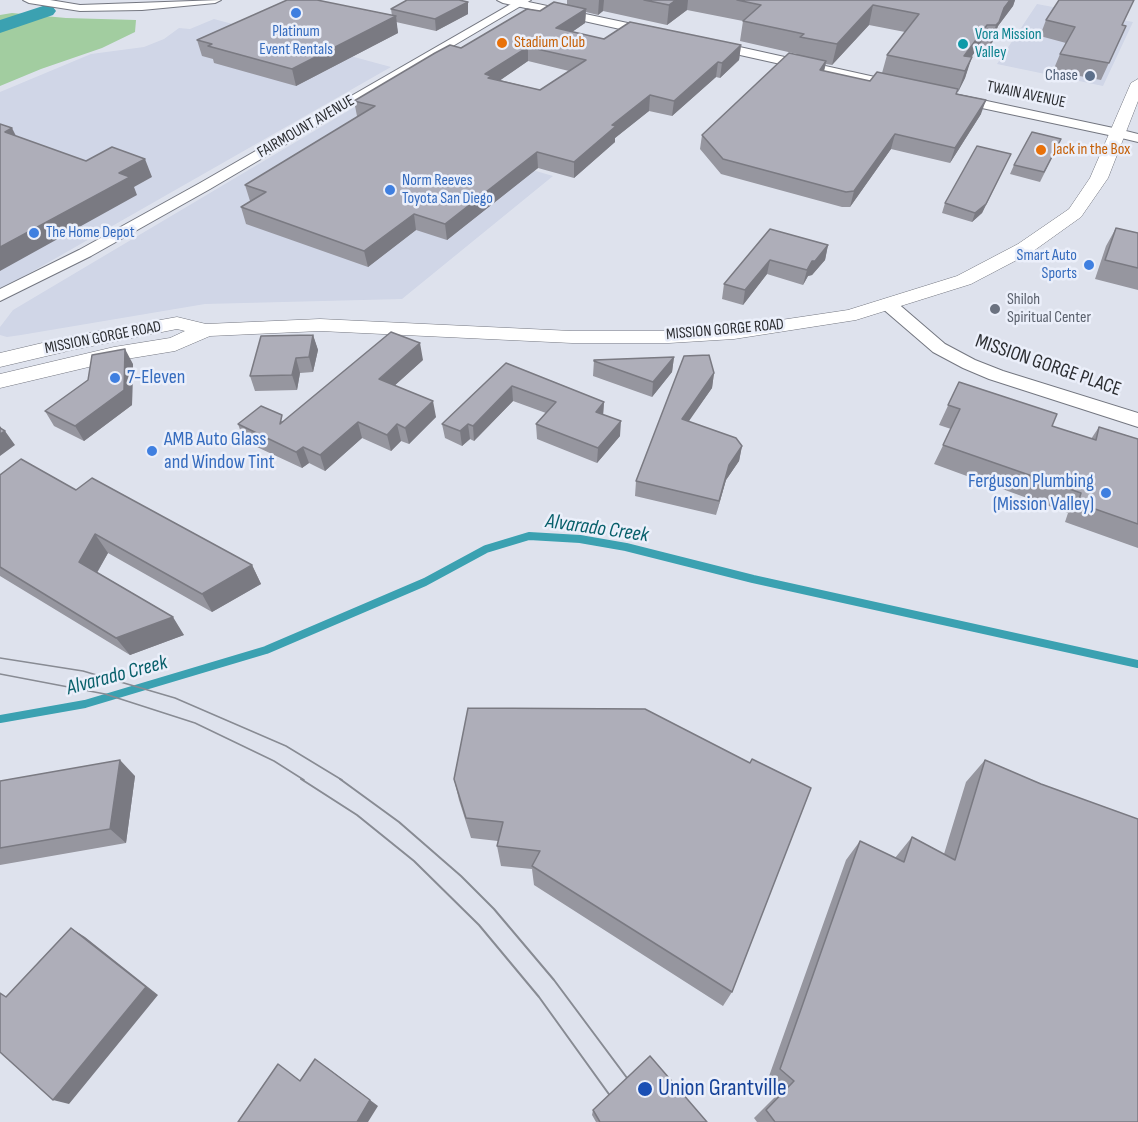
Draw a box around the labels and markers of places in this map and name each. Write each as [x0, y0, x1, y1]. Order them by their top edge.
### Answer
marker: Platinum Event Rentals [289, 6, 303, 20]
place label: Platinum Event Rentals [259, 22, 333, 60]
place label: Vora Mission Valley [975, 25, 1042, 63]
place label: Stadium Club [514, 33, 585, 53]
marker: Stadium Club [495, 36, 509, 50]
marker: Vora Mission Valley [956, 37, 970, 51]
place label: Chase [1045, 66, 1078, 86]
marker: Chase [1083, 69, 1097, 83]
place label: Jack in the Box [1053, 140, 1130, 160]
marker: Jack in the Box [1034, 143, 1048, 157]
place label: Norm Reeves Toyota San Diego [402, 171, 493, 209]
marker: Norm Reeves Toyota San Diego [383, 183, 397, 197]
place label: The Home Depot [46, 223, 135, 243]
marker: The Home Depot [27, 226, 41, 240]
place label: Smart Auto Sports [1017, 246, 1077, 284]
marker: Smart Auto Sports [1082, 258, 1096, 272]
place label: Shiloh Spiritual Center [1007, 290, 1091, 328]
marker: Shiloh Spiritual Center [988, 302, 1002, 316]
place label: 7-Eleven [127, 366, 185, 390]
marker: 7-Eleven [108, 371, 122, 385]
place label: AMB Auto Glass and Window Tint [164, 428, 275, 475]
marker: AMB Auto Glass and Window Tint [145, 444, 159, 458]
place label: Ferguson Plumbing (Mission Valley) [968, 470, 1094, 517]
marker: Ferguson Plumbing (Mission Valley) [1099, 486, 1113, 500]
place label: Union Grantville [658, 1075, 787, 1103]
marker: Union Grantville [636, 1080, 654, 1098]

